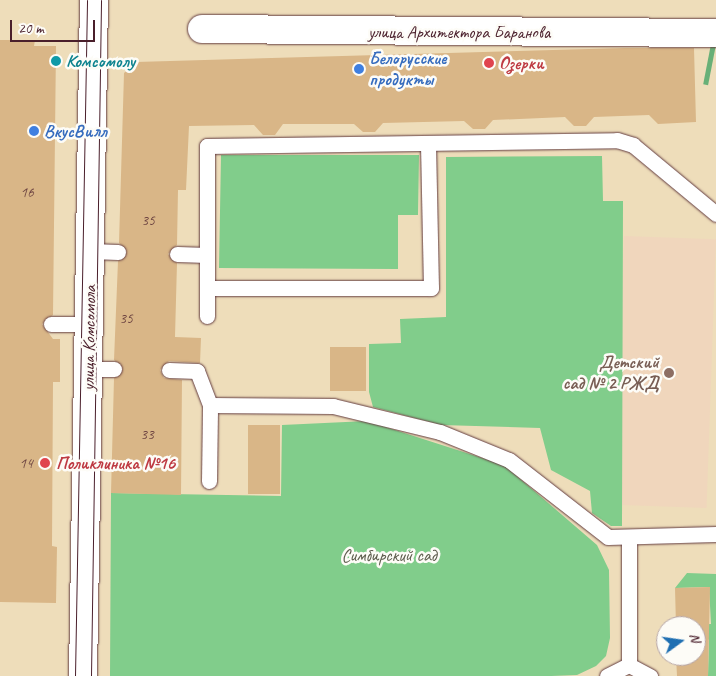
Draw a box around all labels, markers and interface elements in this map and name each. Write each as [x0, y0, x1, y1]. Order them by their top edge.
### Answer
scale bar [12, 10, 98, 42]
text: 20 m [18, 19, 44, 38]
street label: улица Архитектора Баранова [367, 21, 551, 43]
place label: Белорусские продукты [369, 48, 446, 90]
place label: Комсомолу [66, 50, 135, 72]
place label: Озерки [499, 52, 544, 74]
marker: Комсомолу [50, 55, 62, 67]
marker: Озерки [483, 57, 495, 69]
marker: Белорусские продукты [353, 63, 365, 75]
place label: ВкусВилл [44, 120, 107, 142]
marker: ВкусВилл [28, 125, 40, 137]
house number: 16 [20, 184, 34, 202]
house number: 35 [141, 212, 155, 230]
street label: улица Комсомола [77, 285, 101, 391]
house number: 35 [119, 310, 133, 328]
place label: Детский сад № 2 РЖД [563, 352, 659, 394]
marker: Детский сад № 2 РЖД [663, 367, 675, 379]
house number: 33 [140, 426, 154, 444]
place label: Поликлиника №16 [56, 452, 175, 474]
house number: 14 [19, 455, 33, 473]
marker: Поликлиника №16 [38, 456, 52, 470]
park label: Симбирский сад [341, 544, 437, 566]
north arrow [656, 616, 706, 666]
text: N [686, 631, 704, 644]

